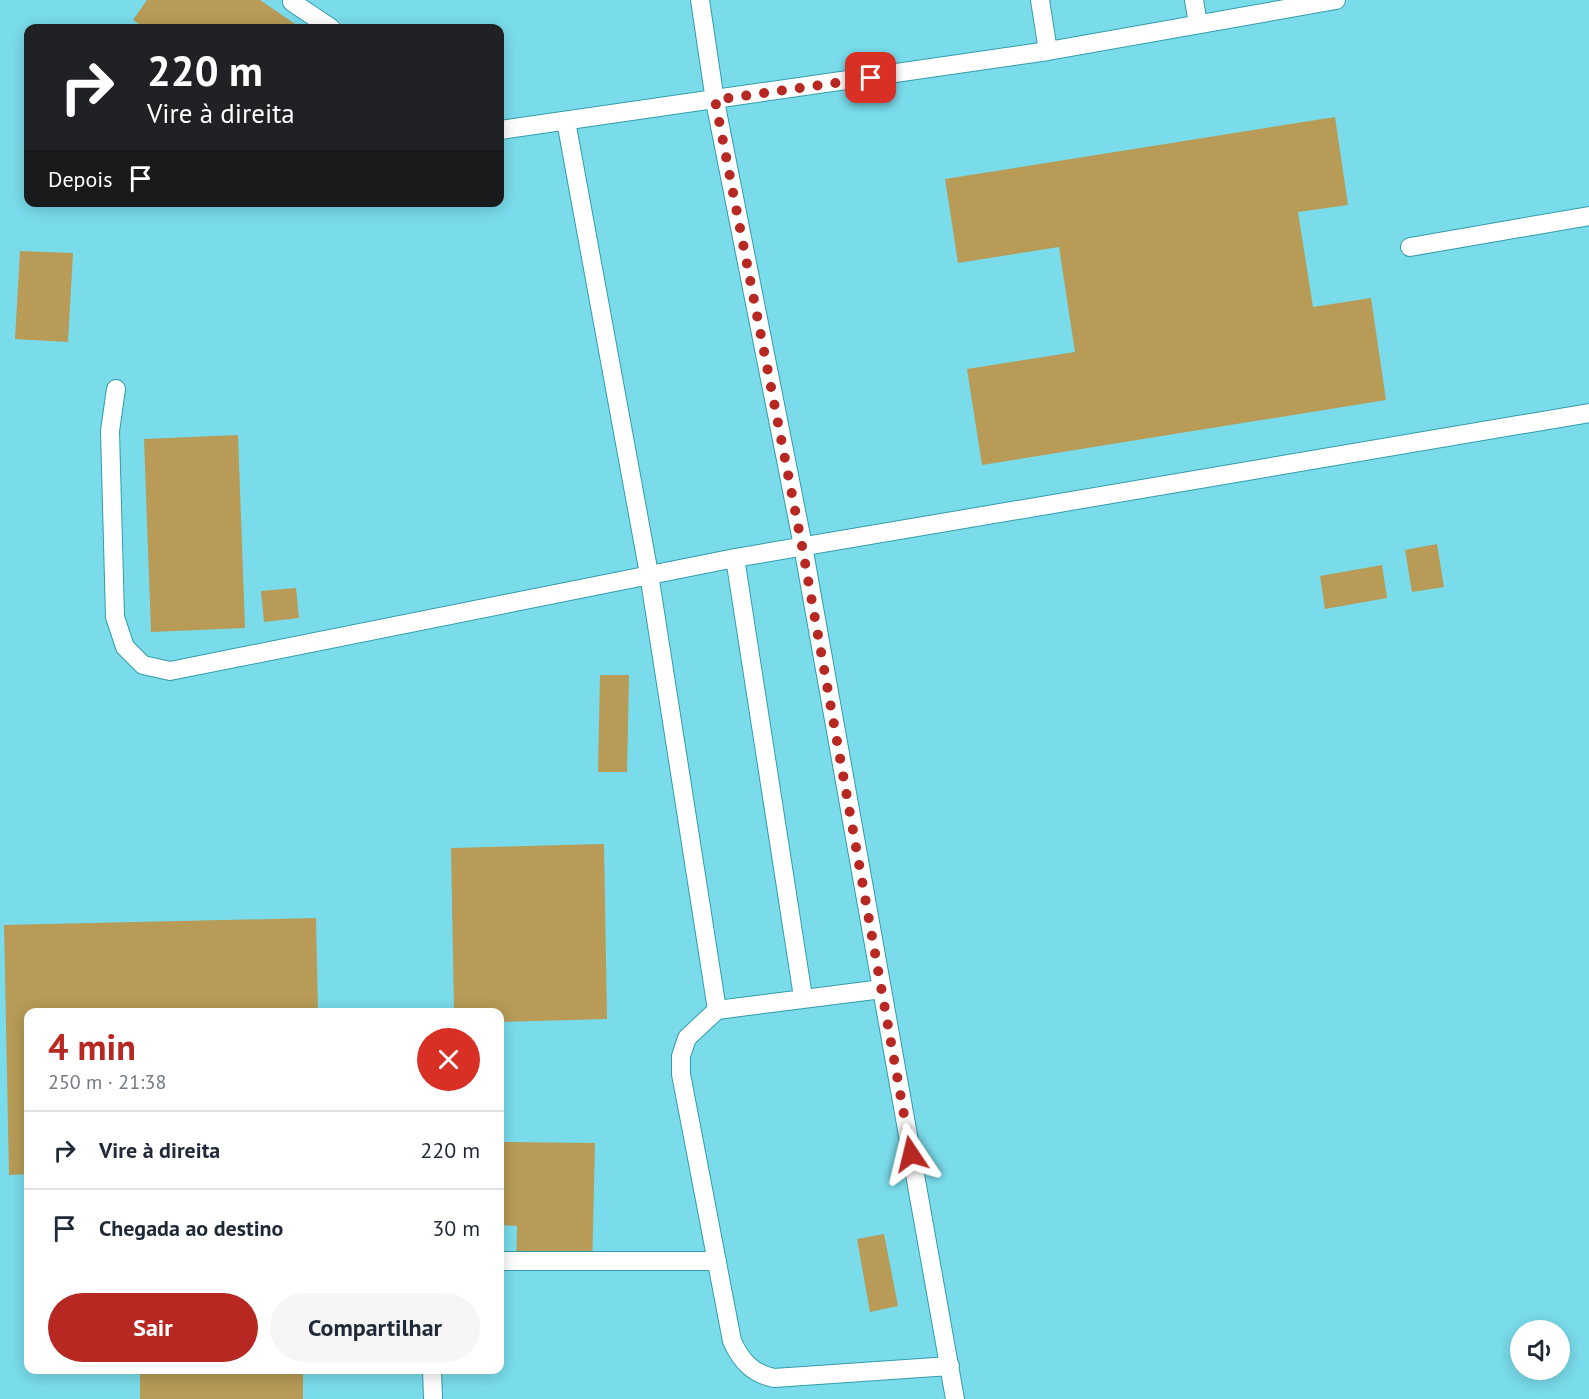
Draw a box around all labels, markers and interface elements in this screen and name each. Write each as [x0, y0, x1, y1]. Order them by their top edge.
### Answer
text: 220 m [147, 43, 263, 98]
icon: right [48, 48, 126, 126]
pin [845, 52, 896, 103]
icon: arrive [854, 61, 887, 94]
text: Vire à direita [147, 96, 295, 130]
icon: arrive [124, 162, 157, 195]
text: Depois [48, 165, 112, 193]
text: 4 min [48, 1023, 136, 1070]
button: close [417, 1028, 480, 1091]
text: 250 m · 21:38 [48, 1069, 166, 1095]
position arrow [879, 1122, 943, 1186]
icon: right [48, 1134, 81, 1167]
text: Vire à direita [99, 1136, 220, 1164]
text: 220 m [420, 1136, 480, 1164]
icon: arrive [48, 1212, 81, 1245]
text: Chegada ao destino [99, 1214, 283, 1242]
text: 30 m [432, 1214, 480, 1242]
button: Sair [48, 1293, 258, 1362]
button: Compartilhar [270, 1293, 480, 1362]
map controls [1510, 1320, 1570, 1380]
button: sound [1510, 1320, 1570, 1380]

